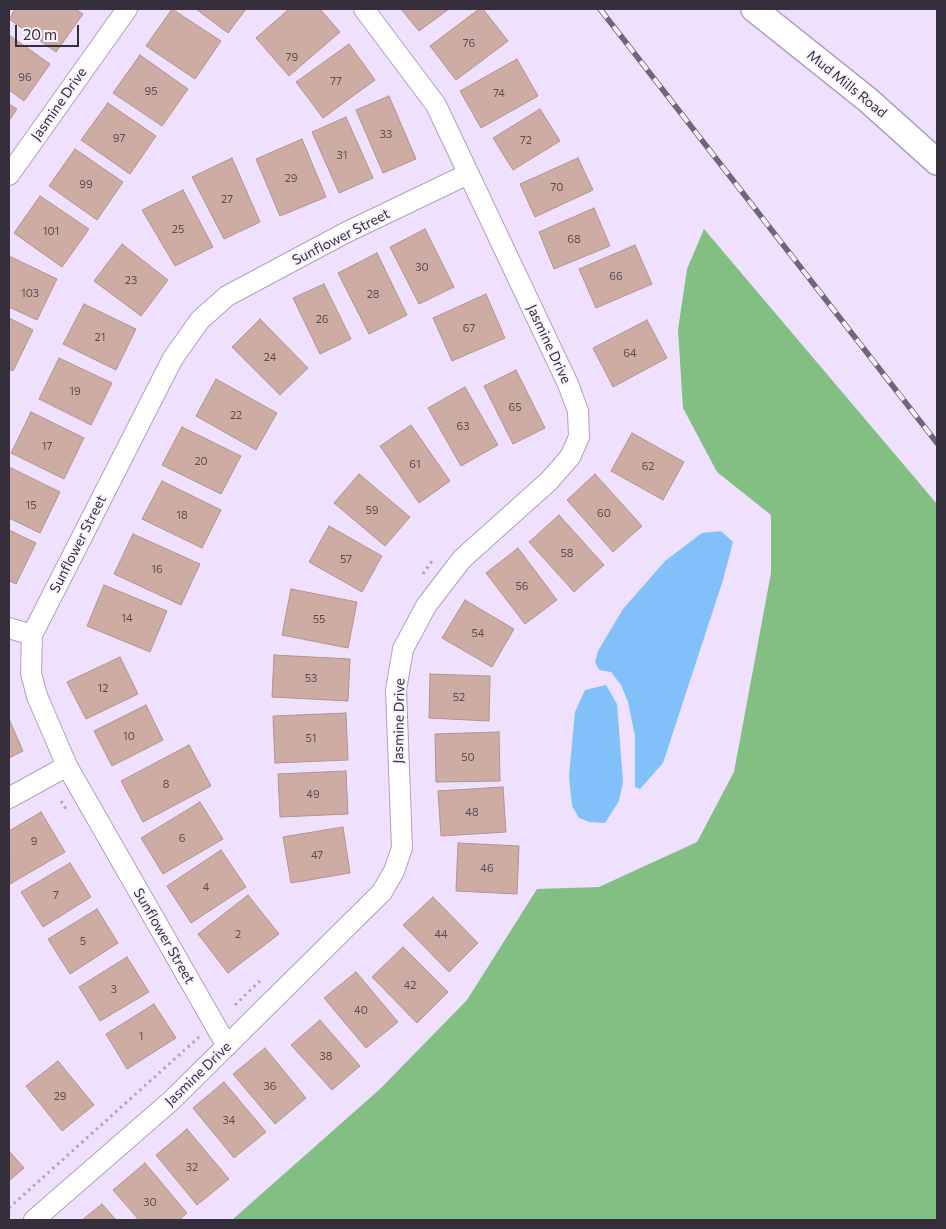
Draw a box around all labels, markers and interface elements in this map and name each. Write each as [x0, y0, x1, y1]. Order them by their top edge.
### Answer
scale bar [18, 15, 81, 47]
text: 20 m [23, 25, 57, 43]
house number: 76 [463, 36, 475, 50]
street label: Mud Mills Road [804, 47, 890, 121]
house number: 79 [286, 50, 298, 64]
street label: Jasmine Drive [28, 64, 90, 144]
house number: 96 [18, 70, 32, 84]
house number: 77 [330, 74, 342, 88]
house number: 95 [145, 84, 157, 98]
house number: 74 [493, 86, 505, 100]
house number: 33 [380, 127, 392, 141]
house number: 97 [113, 131, 125, 145]
house number: 72 [520, 133, 532, 147]
house number: 31 [337, 148, 347, 162]
house number: 29 [285, 171, 297, 185]
house number: 99 [79, 177, 93, 191]
house number: 70 [551, 180, 563, 194]
house number: 27 [221, 192, 233, 206]
street label: Sunflower Street [289, 205, 393, 269]
house number: 25 [172, 222, 184, 236]
house number: 101 [43, 224, 59, 238]
house number: 68 [567, 232, 581, 246]
house number: 30 [415, 260, 429, 274]
house number: 66 [609, 269, 623, 283]
house number: 23 [125, 273, 137, 287]
house number: 103 [21, 286, 39, 300]
house number: 28 [367, 287, 379, 301]
street label: Jasmine Drive [523, 302, 575, 386]
house number: 26 [316, 312, 328, 326]
house number: 67 [463, 321, 475, 335]
house number: 21 [95, 330, 105, 344]
house number: 64 [623, 346, 637, 360]
house number: 24 [264, 350, 276, 364]
house number: 19 [69, 384, 81, 398]
house number: 65 [509, 400, 521, 414]
house number: 22 [230, 408, 242, 422]
house number: 63 [457, 419, 469, 433]
house number: 17 [42, 439, 52, 453]
house number: 20 [194, 454, 208, 468]
house number: 61 [409, 457, 421, 471]
house number: 62 [642, 459, 654, 473]
street label: Sunflower Street [46, 492, 110, 596]
house number: 15 [25, 498, 37, 512]
house number: 59 [366, 503, 378, 517]
house number: 60 [597, 506, 611, 520]
house number: 18 [176, 508, 188, 522]
house number: 58 [561, 546, 573, 560]
house number: 57 [340, 552, 352, 566]
house number: 16 [151, 562, 163, 576]
house number: 56 [516, 579, 528, 593]
house number: 14 [121, 611, 133, 625]
house number: 55 [313, 612, 325, 626]
house number: 54 [472, 626, 484, 640]
house number: 53 [305, 671, 317, 685]
street label: Jasmine Drive [390, 678, 408, 764]
house number: 12 [98, 681, 108, 695]
house number: 52 [453, 690, 465, 704]
house number: 10 [123, 729, 135, 743]
house number: 51 [305, 731, 317, 745]
house number: 50 [461, 750, 475, 764]
house number: 8 [163, 777, 169, 791]
house number: 49 [306, 787, 320, 801]
house number: 48 [465, 805, 479, 819]
house number: 6 [179, 831, 185, 845]
house number: 9 [31, 834, 37, 848]
house number: 47 [311, 848, 323, 862]
house number: 46 [480, 861, 494, 875]
house number: 4 [203, 880, 209, 894]
street label: Sunflower Street [130, 885, 198, 987]
house number: 7 [53, 888, 59, 902]
house number: 2 [235, 927, 241, 941]
house number: 44 [434, 927, 448, 941]
house number: 5 [80, 934, 86, 948]
house number: 42 [404, 978, 416, 992]
house number: 3 [111, 982, 117, 996]
house number: 40 [354, 1003, 368, 1017]
house number: 1 [139, 1029, 143, 1043]
street label: Jasmine Drive [161, 1038, 235, 1110]
house number: 38 [320, 1049, 332, 1063]
house number: 36 [264, 1079, 276, 1093]
house number: 29 [54, 1089, 66, 1103]
house number: 34 [223, 1113, 235, 1127]
house number: 32 [186, 1160, 198, 1174]
house number: 30 [143, 1195, 157, 1209]

